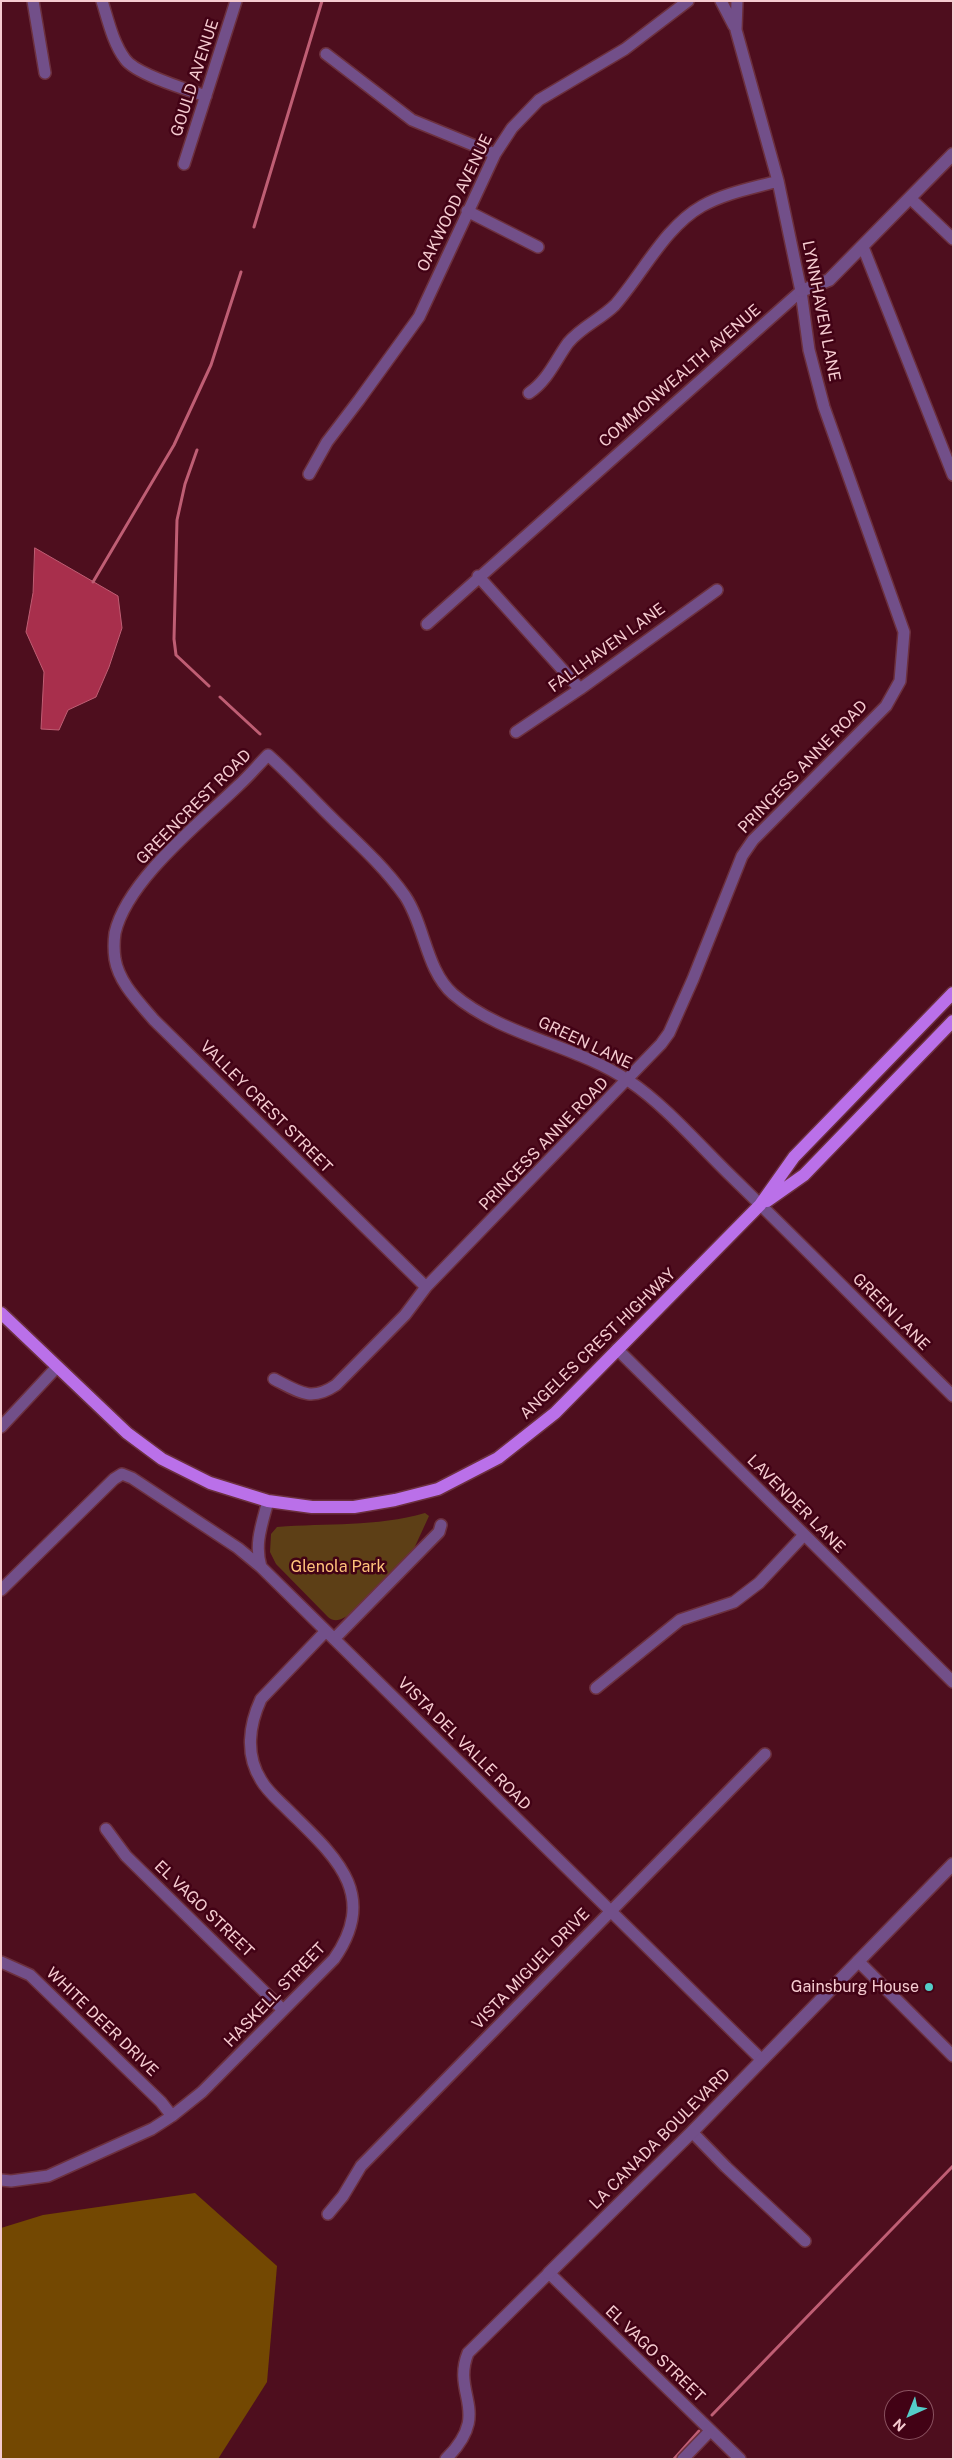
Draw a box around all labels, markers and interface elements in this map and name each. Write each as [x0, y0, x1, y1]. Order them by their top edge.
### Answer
street label: GOULD AVENUE [167, 17, 223, 139]
street label: OAKWOOD AVENUE [413, 131, 497, 275]
street label: LYNNHAVEN LANE [798, 239, 844, 383]
street label: COMMONWEALTH AVENUE [595, 300, 765, 452]
street label: FALLHAVEN LANE [545, 599, 669, 697]
street label: PRINCESS ANNE ROAD [734, 696, 872, 838]
street label: GREENCREST ROAD [133, 746, 255, 868]
street label: GREEN LANE [535, 1013, 635, 1073]
street label: VALLEY CREST STREET [196, 1037, 336, 1177]
street label: PRINCESS ANNE ROAD [475, 1073, 613, 1215]
street label: ANGELES CREST HIGHWAY [516, 1265, 680, 1423]
street label: GREEN LANE [848, 1269, 934, 1355]
street label: LAVENDER LANE [743, 1451, 849, 1557]
park label: Glenola Park [290, 1557, 386, 1577]
street label: VISTA DEL VALLE ROAD [393, 1673, 535, 1815]
street label: EL VAGO STREET [150, 1857, 258, 1961]
street label: VISTA MIGUEL DRIVE [468, 1904, 594, 2034]
street label: HASKELL STREET [220, 1939, 330, 2051]
street label: WHITE DEER DRIVE [42, 1964, 162, 2080]
place label: Gainsburg House [791, 1977, 919, 1997]
marker: Gainsburg House [923, 1981, 935, 1993]
street label: LA CANADA BOULEVARD [586, 2065, 734, 2213]
street label: EL VAGO STREET [601, 2302, 709, 2406]
north arrow [884, 2390, 934, 2440]
text: N [890, 2416, 909, 2435]

